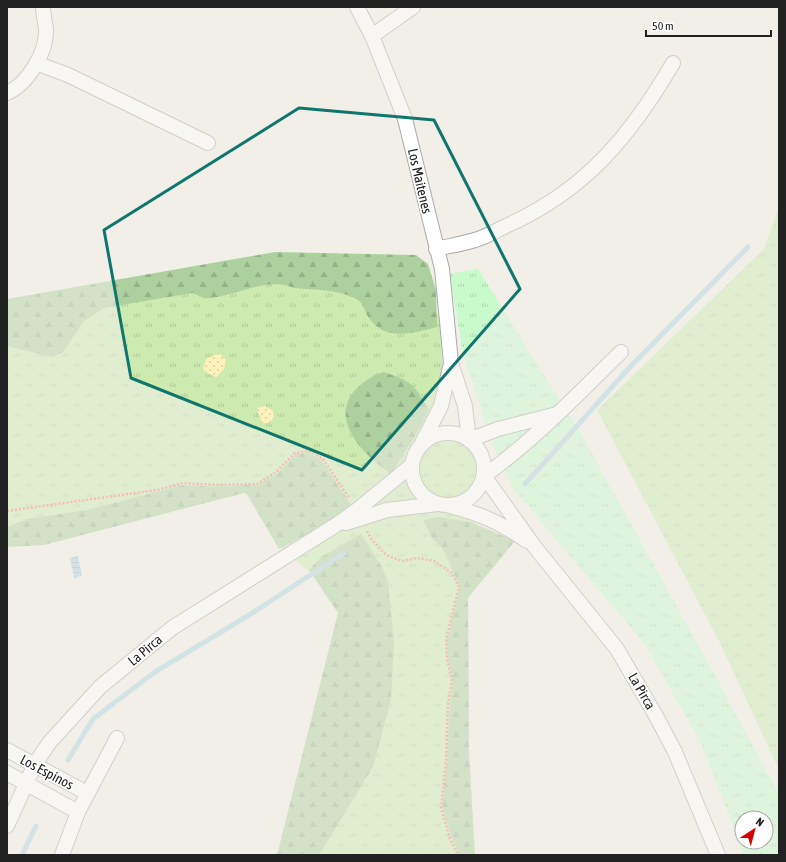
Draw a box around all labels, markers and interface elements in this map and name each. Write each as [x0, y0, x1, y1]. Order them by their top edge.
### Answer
scale bar [646, 12, 771, 38]
text: 50 m [652, 19, 674, 33]
street label: Los Maitenes [405, 147, 435, 215]
street label: La Pirca [125, 631, 165, 669]
street label: La Pirca [625, 670, 659, 712]
street label: Los Espinos [18, 751, 76, 793]
north arrow [734, 810, 774, 850]
text: N [754, 815, 766, 829]

